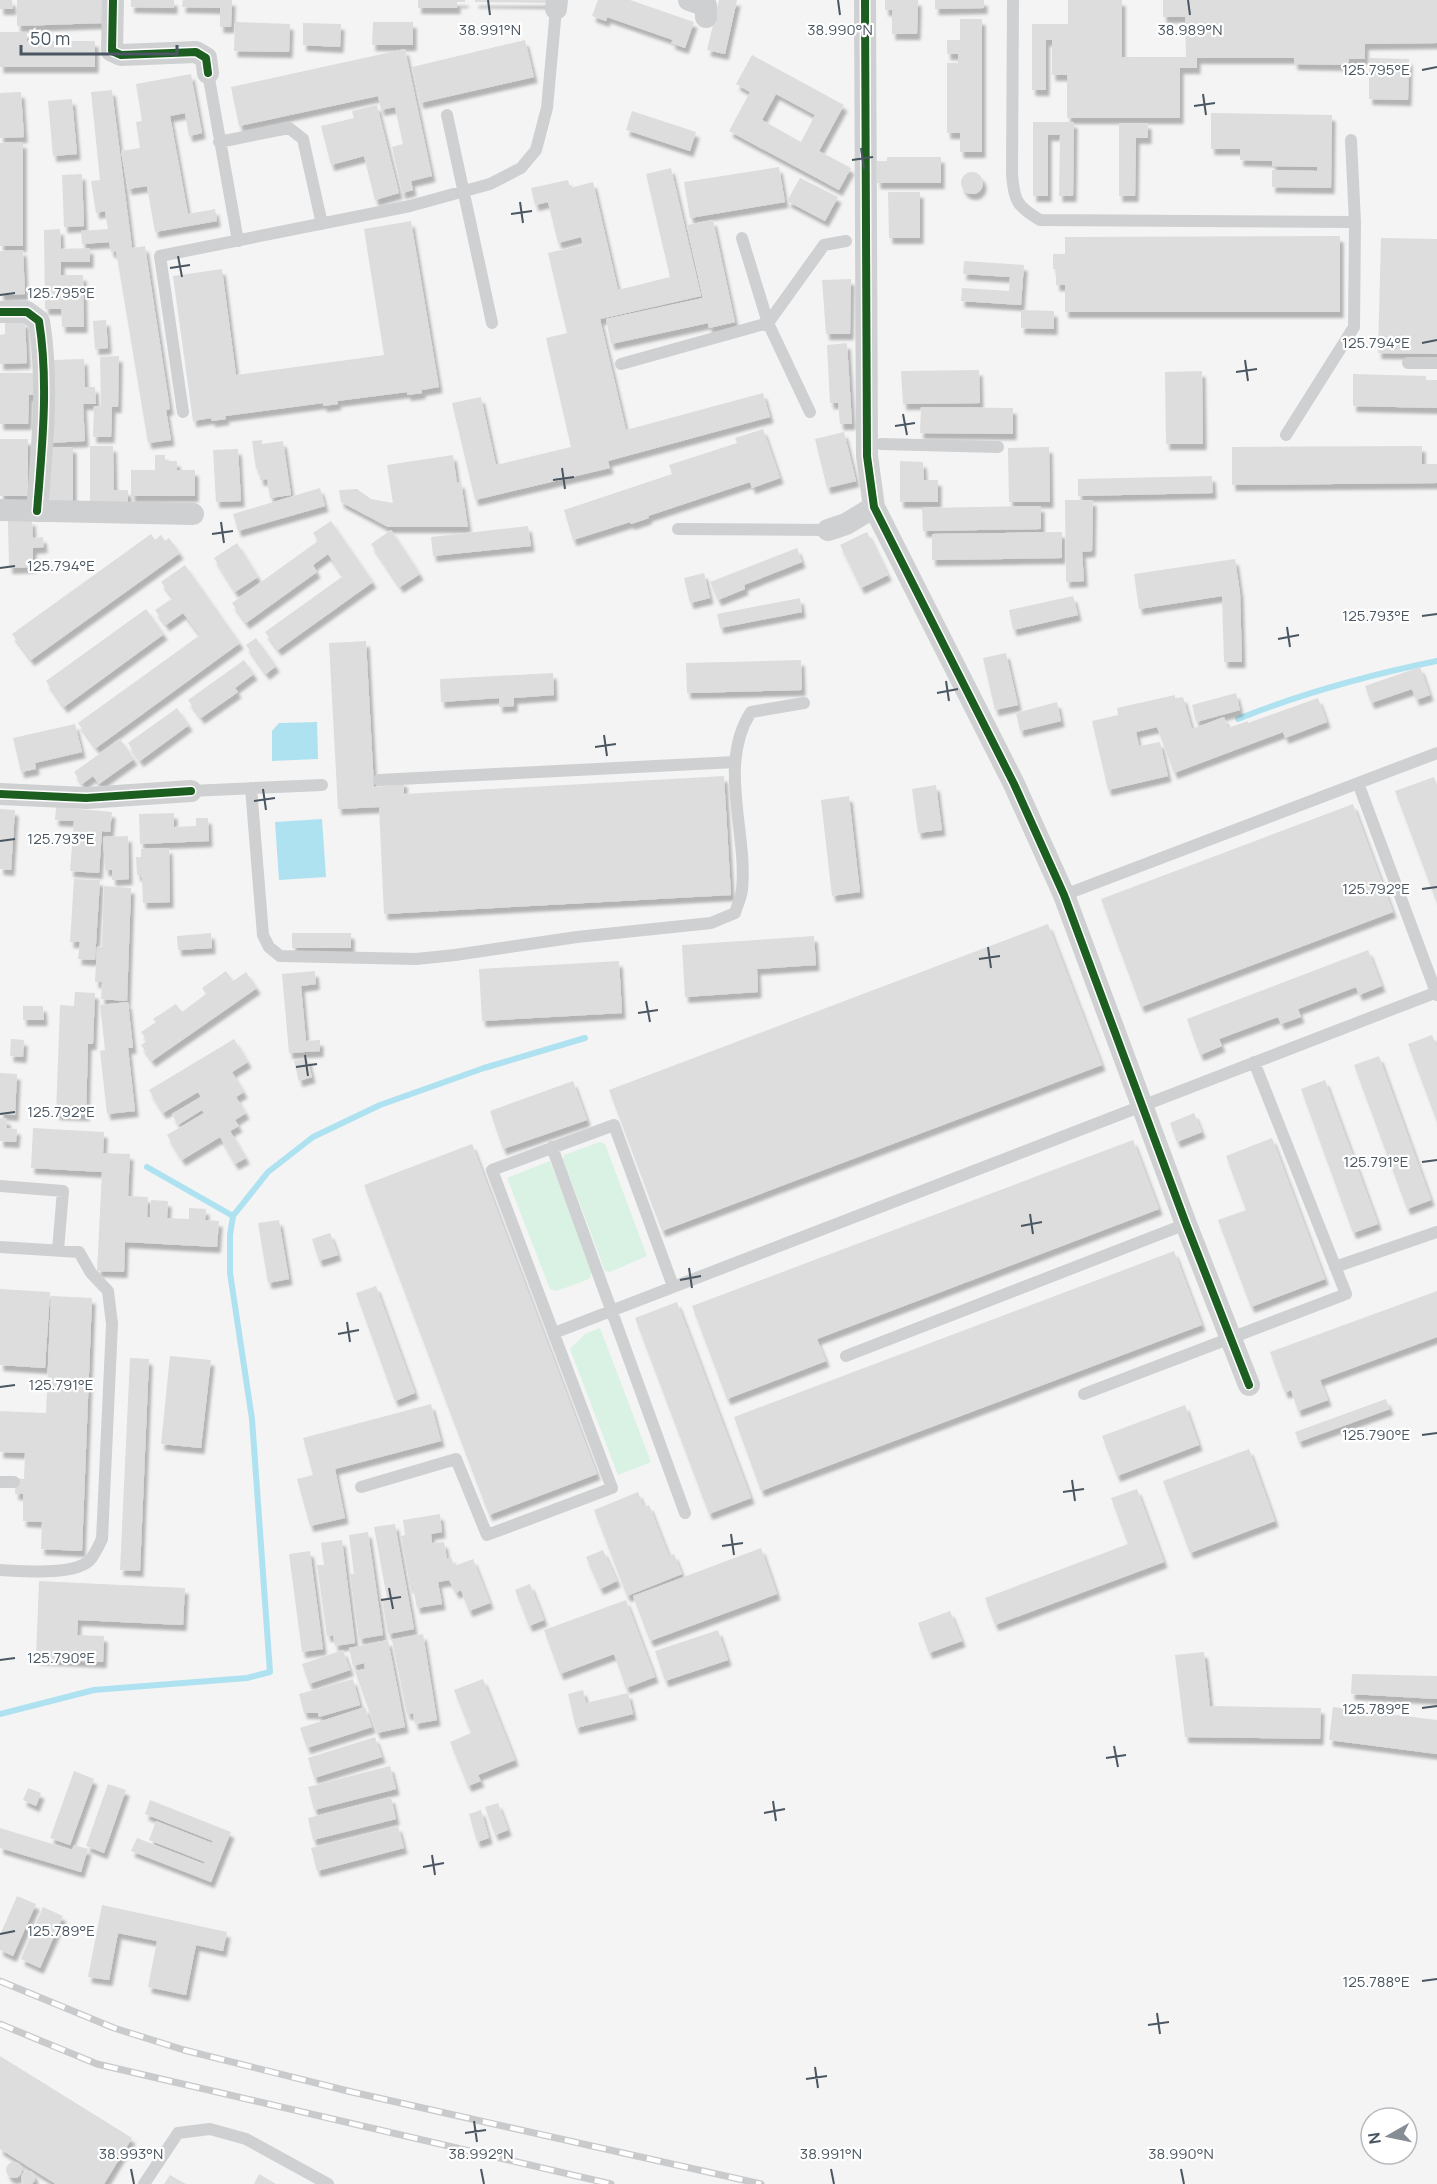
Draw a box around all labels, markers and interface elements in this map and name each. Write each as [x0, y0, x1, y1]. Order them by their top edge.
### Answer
scale bar [21, 18, 177, 56]
text: 38.991°N [459, 19, 521, 40]
text: 38.990°N [807, 19, 873, 40]
text: 38.989°N [1157, 19, 1223, 40]
text: 50 m [30, 26, 70, 50]
text: 125.795°E [1342, 59, 1410, 80]
text: 125.795°E [27, 282, 95, 303]
text: 125.794°E [1342, 332, 1410, 353]
text: 125.794°E [27, 555, 95, 576]
text: 125.793°E [1342, 605, 1410, 626]
text: 125.793°E [27, 828, 95, 849]
text: 125.792°E [1342, 878, 1410, 899]
text: 125.792°E [27, 1101, 95, 1122]
text: 125.791°E [1344, 1151, 1408, 1172]
text: 125.791°E [29, 1374, 93, 1395]
text: 125.790°E [1342, 1424, 1410, 1445]
text: 125.790°E [27, 1647, 95, 1668]
text: 125.789°E [1342, 1698, 1410, 1719]
text: 125.789°E [27, 1920, 95, 1941]
text: 125.788°E [1342, 1971, 1410, 1992]
north arrow [1359, 2106, 1419, 2166]
text: N [1362, 2131, 1386, 2146]
text: 38.993°N [99, 2143, 163, 2164]
text: 38.992°N [449, 2143, 514, 2164]
text: 38.991°N [800, 2143, 862, 2164]
text: 38.990°N [1148, 2143, 1214, 2164]

